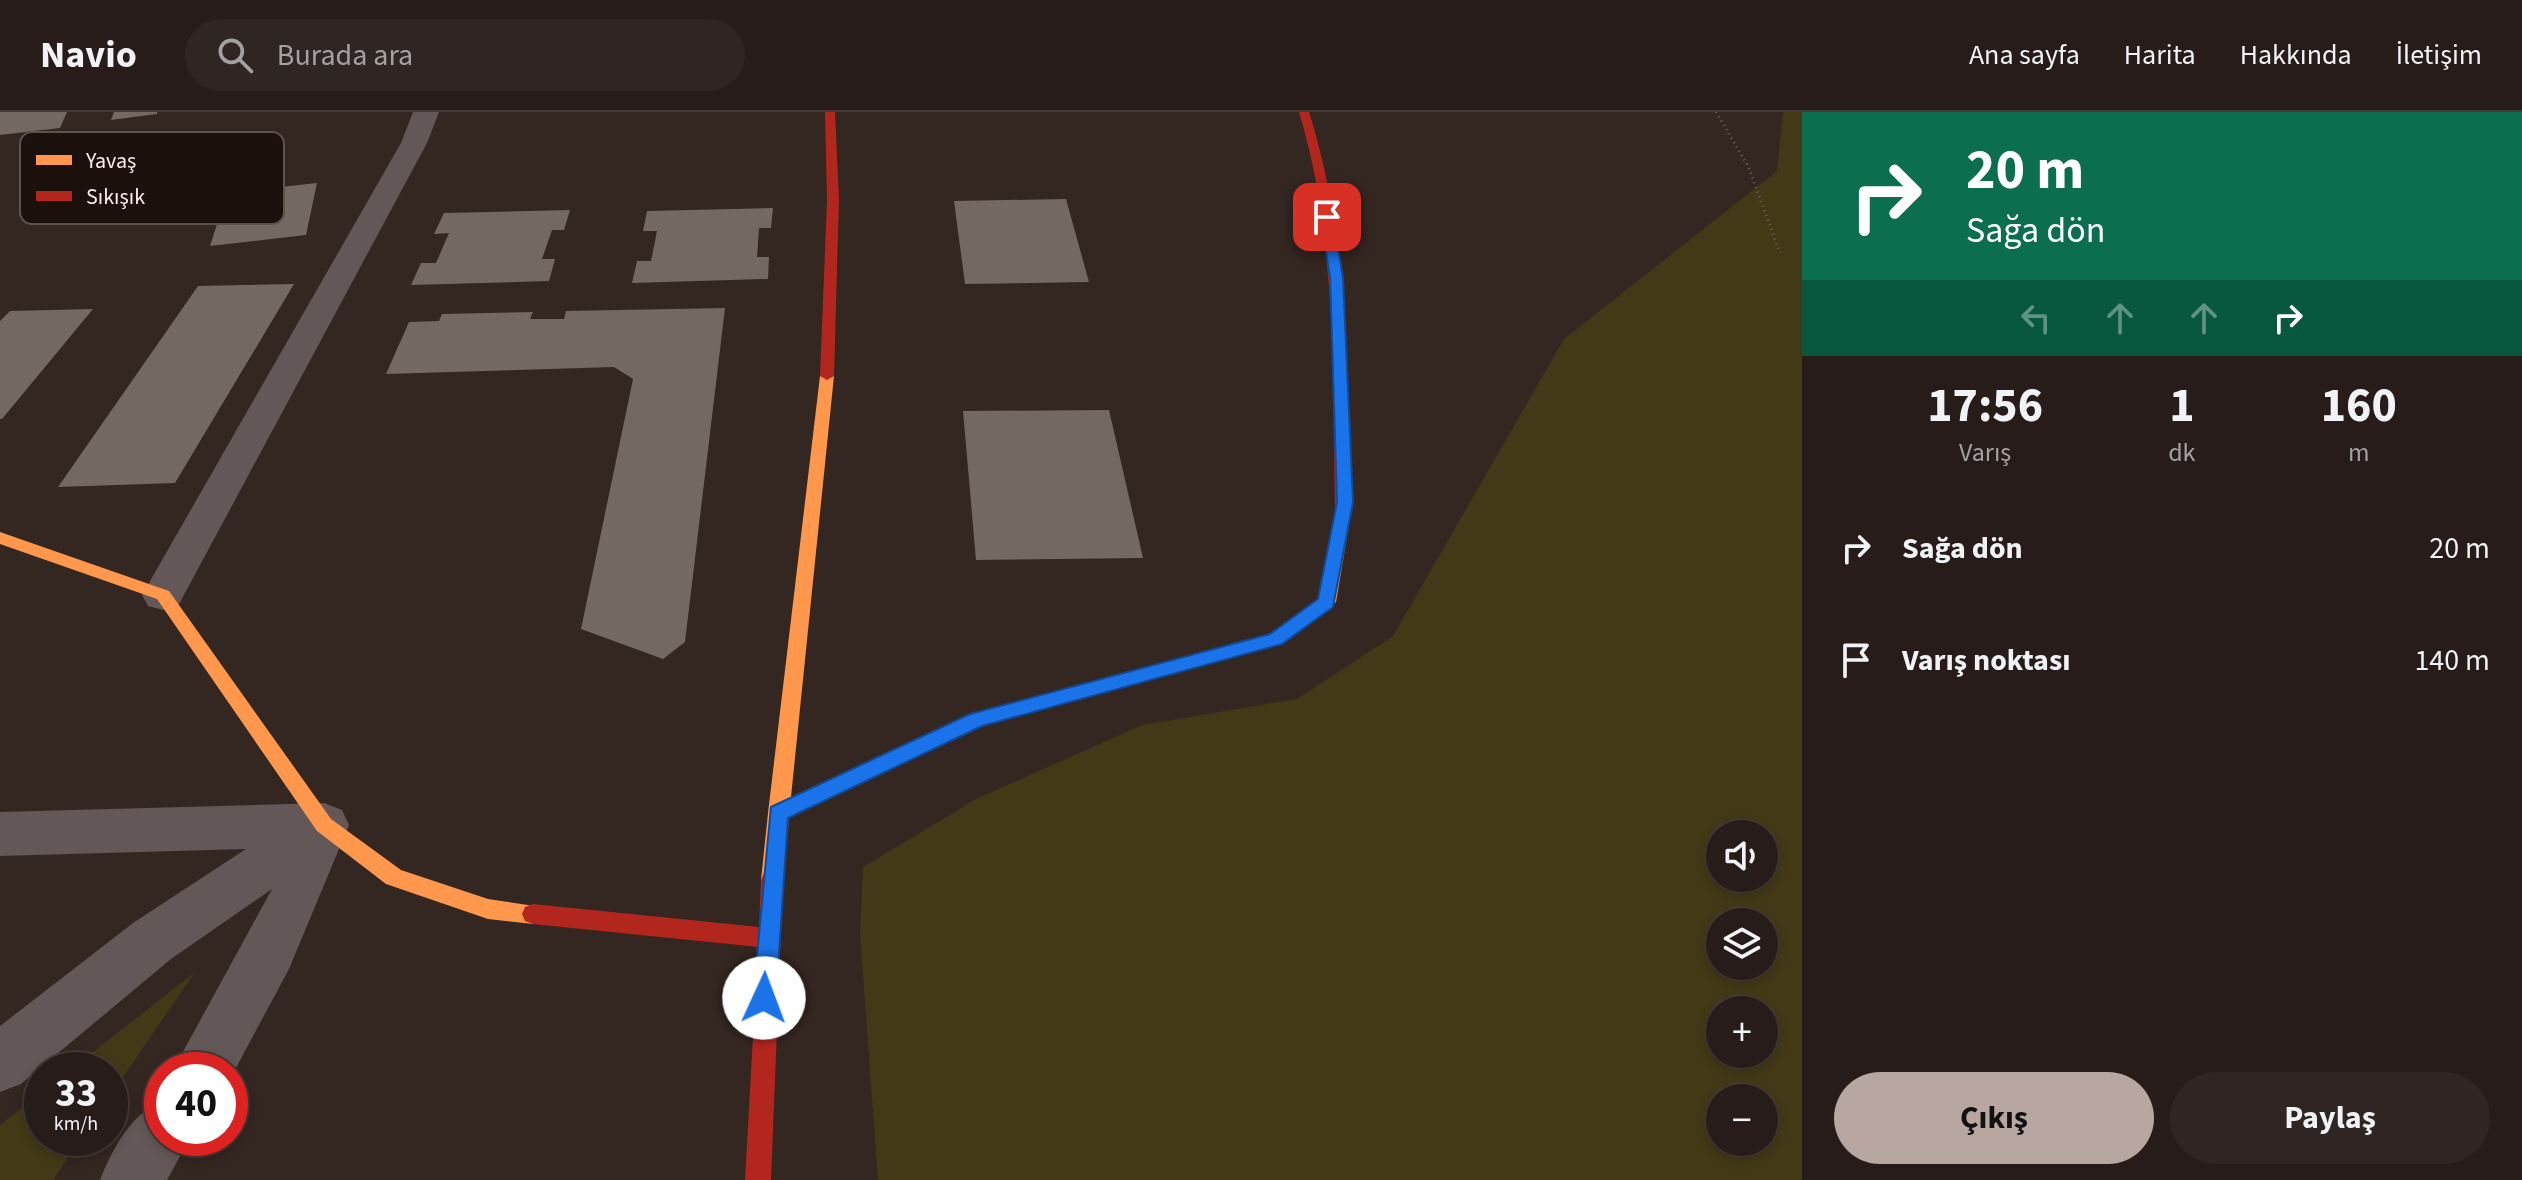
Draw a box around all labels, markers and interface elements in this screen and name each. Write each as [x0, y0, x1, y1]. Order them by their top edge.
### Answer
search box [185, 19, 745, 91]
text: Navio [40, 28, 137, 82]
icon: search [213, 33, 257, 77]
text: Burada ara [277, 34, 413, 77]
text: Ana sayfa [1969, 35, 2080, 75]
text: Harita [2124, 35, 2196, 75]
text: Hakkında [2240, 35, 2352, 75]
text: İletişim [2396, 35, 2482, 75]
text: 20 m [1966, 131, 2084, 210]
legend [20, 132, 284, 224]
icon: right [1834, 144, 1938, 248]
text: Yavaş [85, 145, 136, 177]
text: Sıkışık [86, 181, 145, 213]
pin [1293, 183, 1361, 251]
icon: arrive [1305, 195, 1349, 239]
text: Sağa dön [1966, 205, 2105, 256]
icon: left [2014, 296, 2058, 340]
icon: ahead [2098, 296, 2142, 340]
icon: ahead [2182, 296, 2226, 340]
icon: right [2266, 296, 2310, 340]
text: 17:56 [1927, 372, 2043, 440]
text: 1 [2169, 372, 2195, 440]
text: 160 [2321, 372, 2397, 440]
text: Varış [1959, 434, 2011, 471]
text: dk [2168, 434, 2196, 471]
text: m [2348, 434, 2370, 471]
icon: right [1834, 526, 1878, 570]
text: Sağa dön [1902, 527, 2023, 570]
text: 20 m [2429, 527, 2490, 570]
icon: arrive [1834, 638, 1878, 682]
text: Varış noktası [1902, 639, 2070, 682]
text: 140 m [2414, 639, 2490, 682]
map controls [1706, 820, 1778, 1156]
button: sound [1706, 820, 1778, 892]
button: layers [1706, 908, 1778, 980]
position arrow [722, 956, 806, 1040]
button: + [1706, 996, 1778, 1068]
speed limit sign: 40 [144, 1052, 248, 1156]
text: 33 [55, 1065, 97, 1122]
button: Çıkış [1834, 1072, 2154, 1164]
button: Paylaş [2170, 1072, 2490, 1164]
button: − [1706, 1084, 1778, 1156]
text: km/h [54, 1110, 98, 1138]

